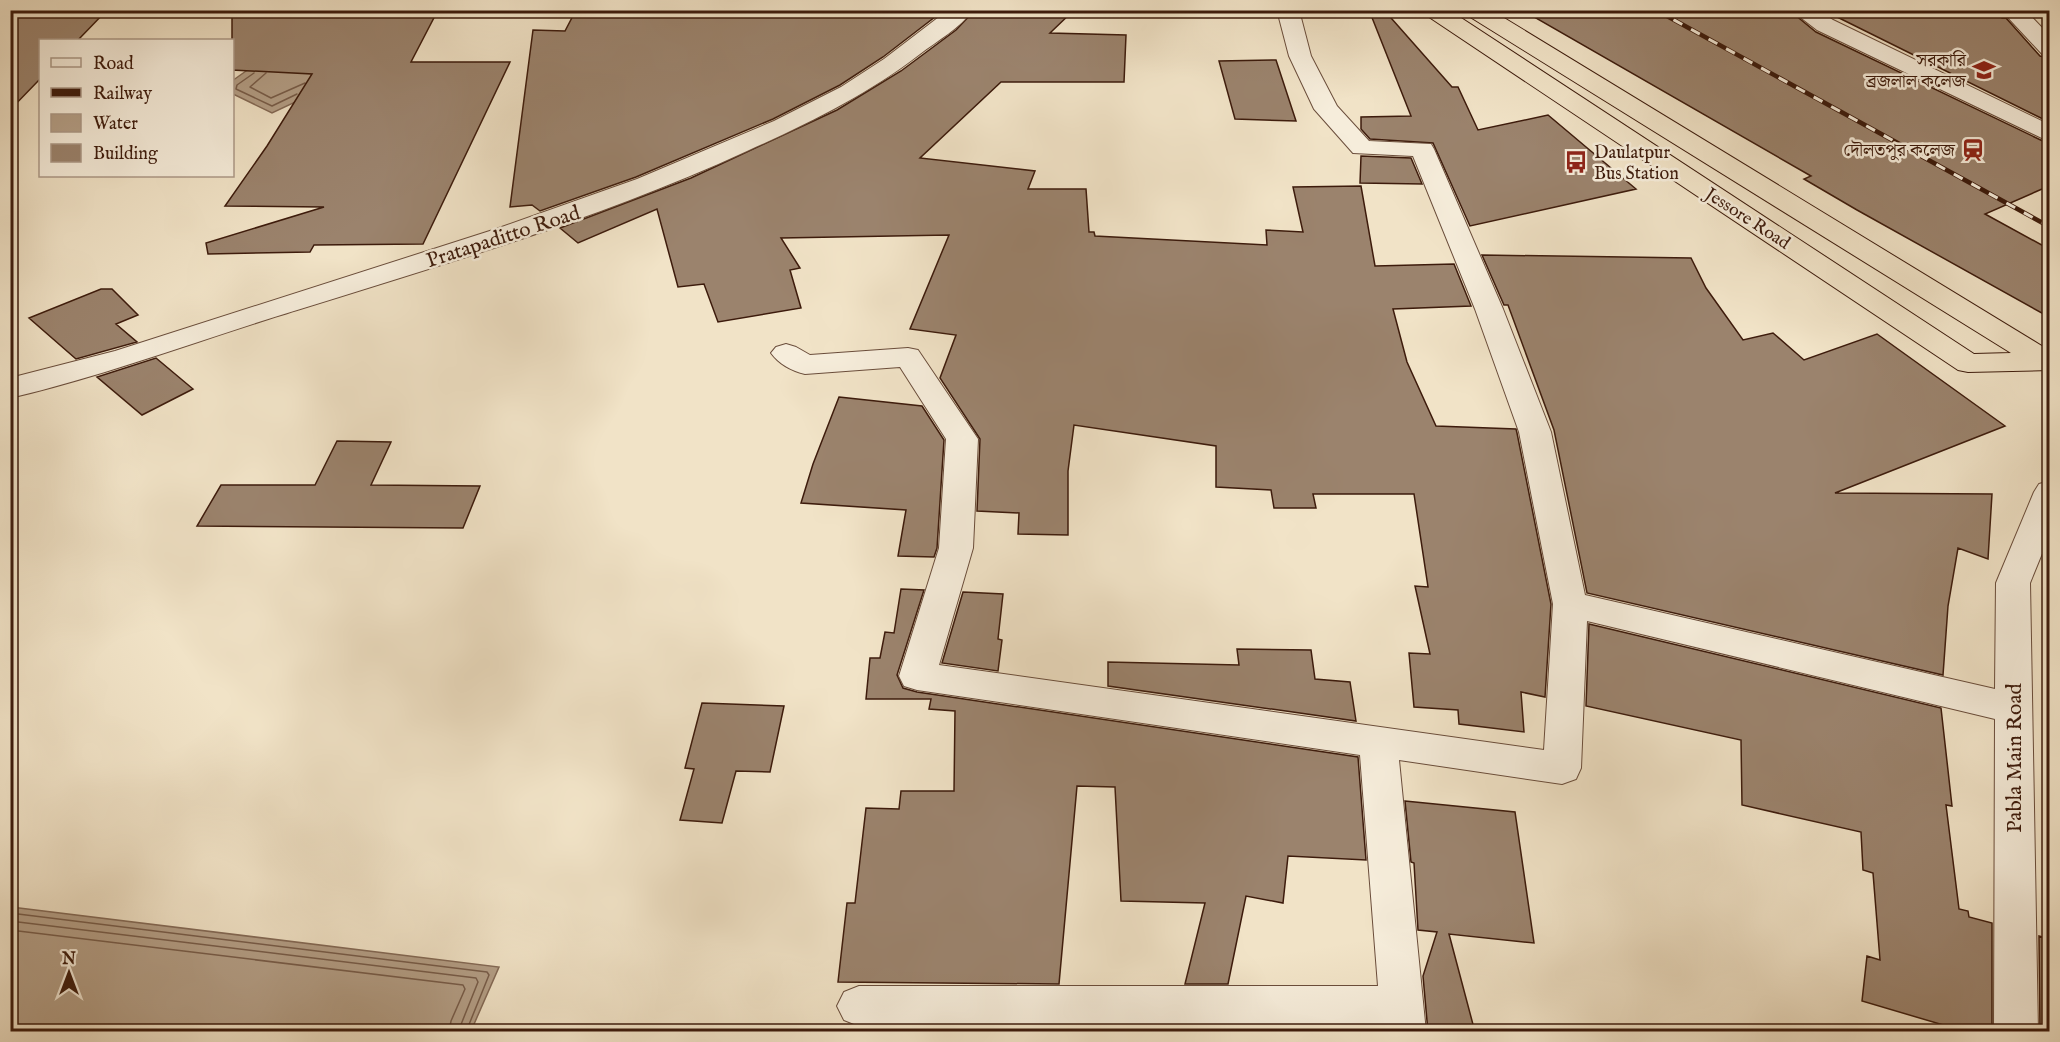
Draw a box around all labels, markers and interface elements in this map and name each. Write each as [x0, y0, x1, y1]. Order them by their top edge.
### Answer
legend [39, 39, 234, 177]
place label: সরকারি ব্রজলাল কলেজ [1865, 50, 1967, 94]
text: Road [93, 53, 134, 76]
school or university icon: সরকারি ব্রজলাল কলেজ [1971, 57, 1997, 83]
text: Railway [93, 83, 152, 106]
text: Water [93, 113, 138, 136]
station icon: দৌলতপুর কলেজ [1960, 137, 1986, 163]
place label: দৌলতপুর কলেজ [1843, 139, 1956, 163]
place label: Daulatpur Bus Station [1594, 142, 1679, 186]
text: Building [93, 143, 158, 166]
bus stop icon: Daulatpur Bus Station [1563, 149, 1589, 175]
street label: Jessore Road [1699, 182, 1794, 256]
street label: Pratapaditto Road [423, 200, 585, 275]
street label: Pabla Main Road [2002, 683, 2029, 833]
north arrow [39, 943, 99, 1003]
text: N [61, 950, 76, 970]

